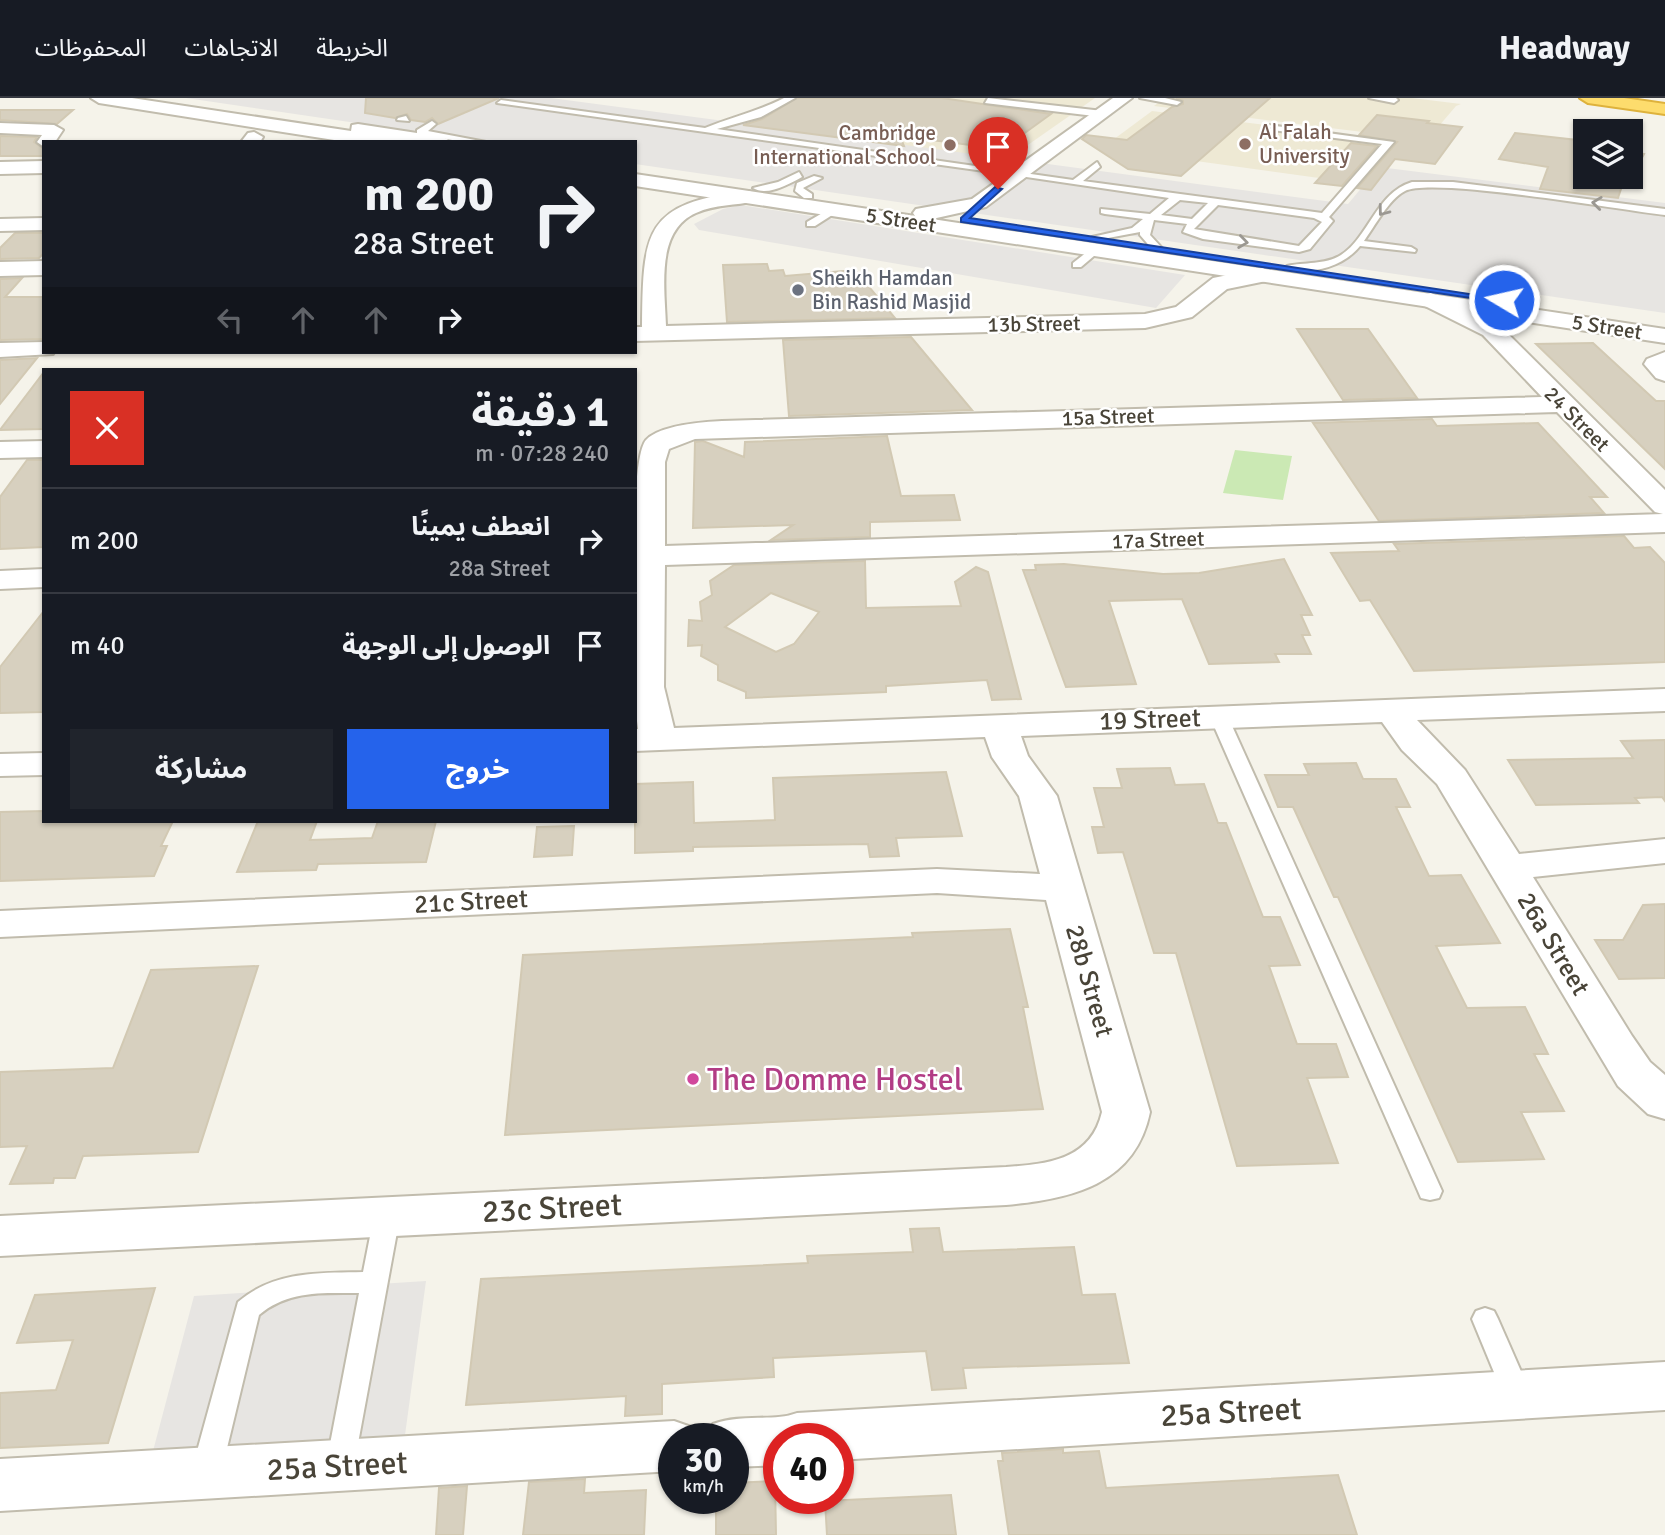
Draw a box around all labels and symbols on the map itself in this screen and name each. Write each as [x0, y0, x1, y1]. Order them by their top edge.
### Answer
pin [968, 117, 1028, 189]
place label: Al Falah University [1259, 119, 1350, 169]
place label: Cambridge International School [753, 120, 936, 170]
marker: Al Falah University [1237, 136, 1253, 152]
marker: Cambridge International School [942, 137, 958, 153]
one-way arrow [1591, 196, 1603, 211]
street label: 5 Street [864, 202, 938, 238]
one-way arrow [1378, 204, 1391, 216]
one-way arrow [1237, 234, 1249, 249]
position arrow [1467, 263, 1541, 337]
place label: Sheikh Hamdan Bin Rashid Masjid [812, 265, 971, 315]
marker: Sheikh Hamdan Bin Rashid Masjid [790, 282, 806, 298]
street label: 5 Street [1570, 309, 1644, 345]
street label: 13b Street [987, 310, 1081, 338]
street label: 24 Street [1539, 381, 1615, 457]
street label: 15a Street [1061, 402, 1155, 432]
street label: 17a Street [1111, 525, 1205, 555]
street label: 19 Street [1099, 702, 1201, 738]
street label: 21c Street [413, 883, 529, 921]
street label: 26a Street [1510, 887, 1596, 1001]
street label: 28b Street [1058, 921, 1120, 1041]
place label: The Domme Hostel [707, 1060, 963, 1099]
marker: The Domme Hostel [685, 1071, 701, 1087]
street label: 23c Street [481, 1185, 623, 1231]
street label: 25a Street [1159, 1389, 1303, 1435]
speed limit sign: 40 [763, 1423, 854, 1514]
street label: 25a Street [265, 1443, 409, 1489]

